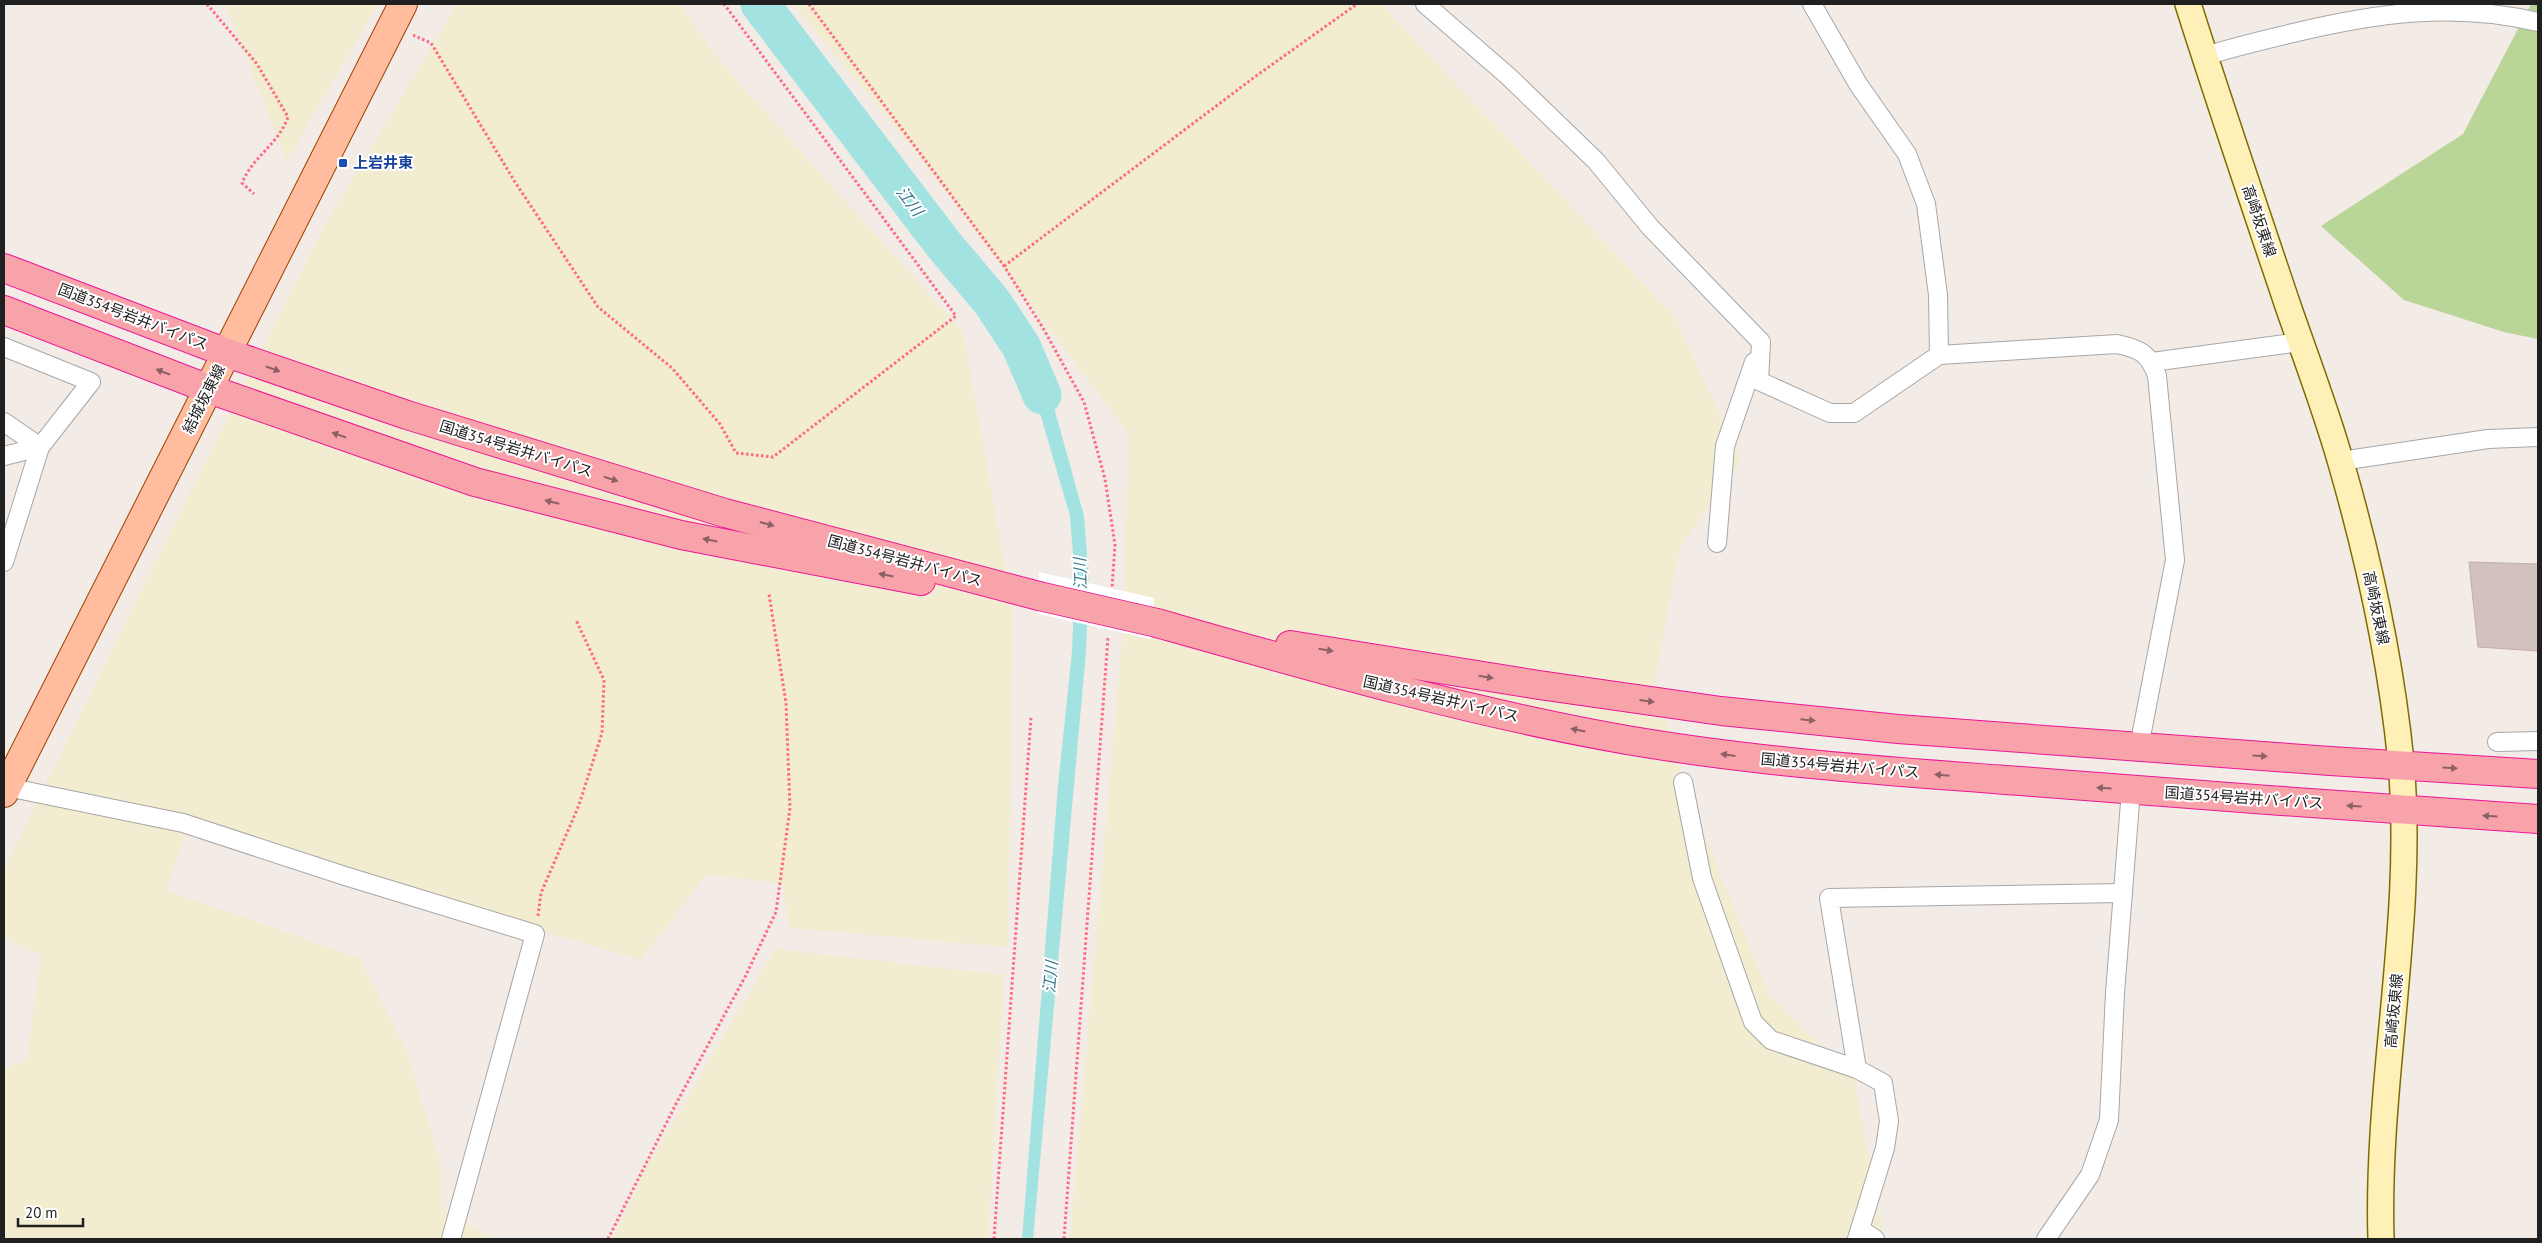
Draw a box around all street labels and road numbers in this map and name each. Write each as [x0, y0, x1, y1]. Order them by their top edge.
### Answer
street label: 高崎坂東線 [2238, 182, 2281, 259]
street label: 国道354号岩井バイパス [55, 279, 211, 354]
street label: 結城坂東線 [178, 361, 229, 437]
street label: 国道354号岩井バイパス [437, 416, 595, 481]
street label: 国道354号岩井バイパス [826, 531, 984, 590]
street label: 高崎坂東線 [2359, 569, 2394, 647]
street label: 国道354号岩井バイパス [1361, 671, 1521, 726]
street label: 国道354号岩井バイパス [1760, 749, 1920, 782]
street label: 国道354号岩井バイパス [2164, 782, 2324, 813]
street label: 高崎坂東線 [2381, 973, 2406, 1049]

